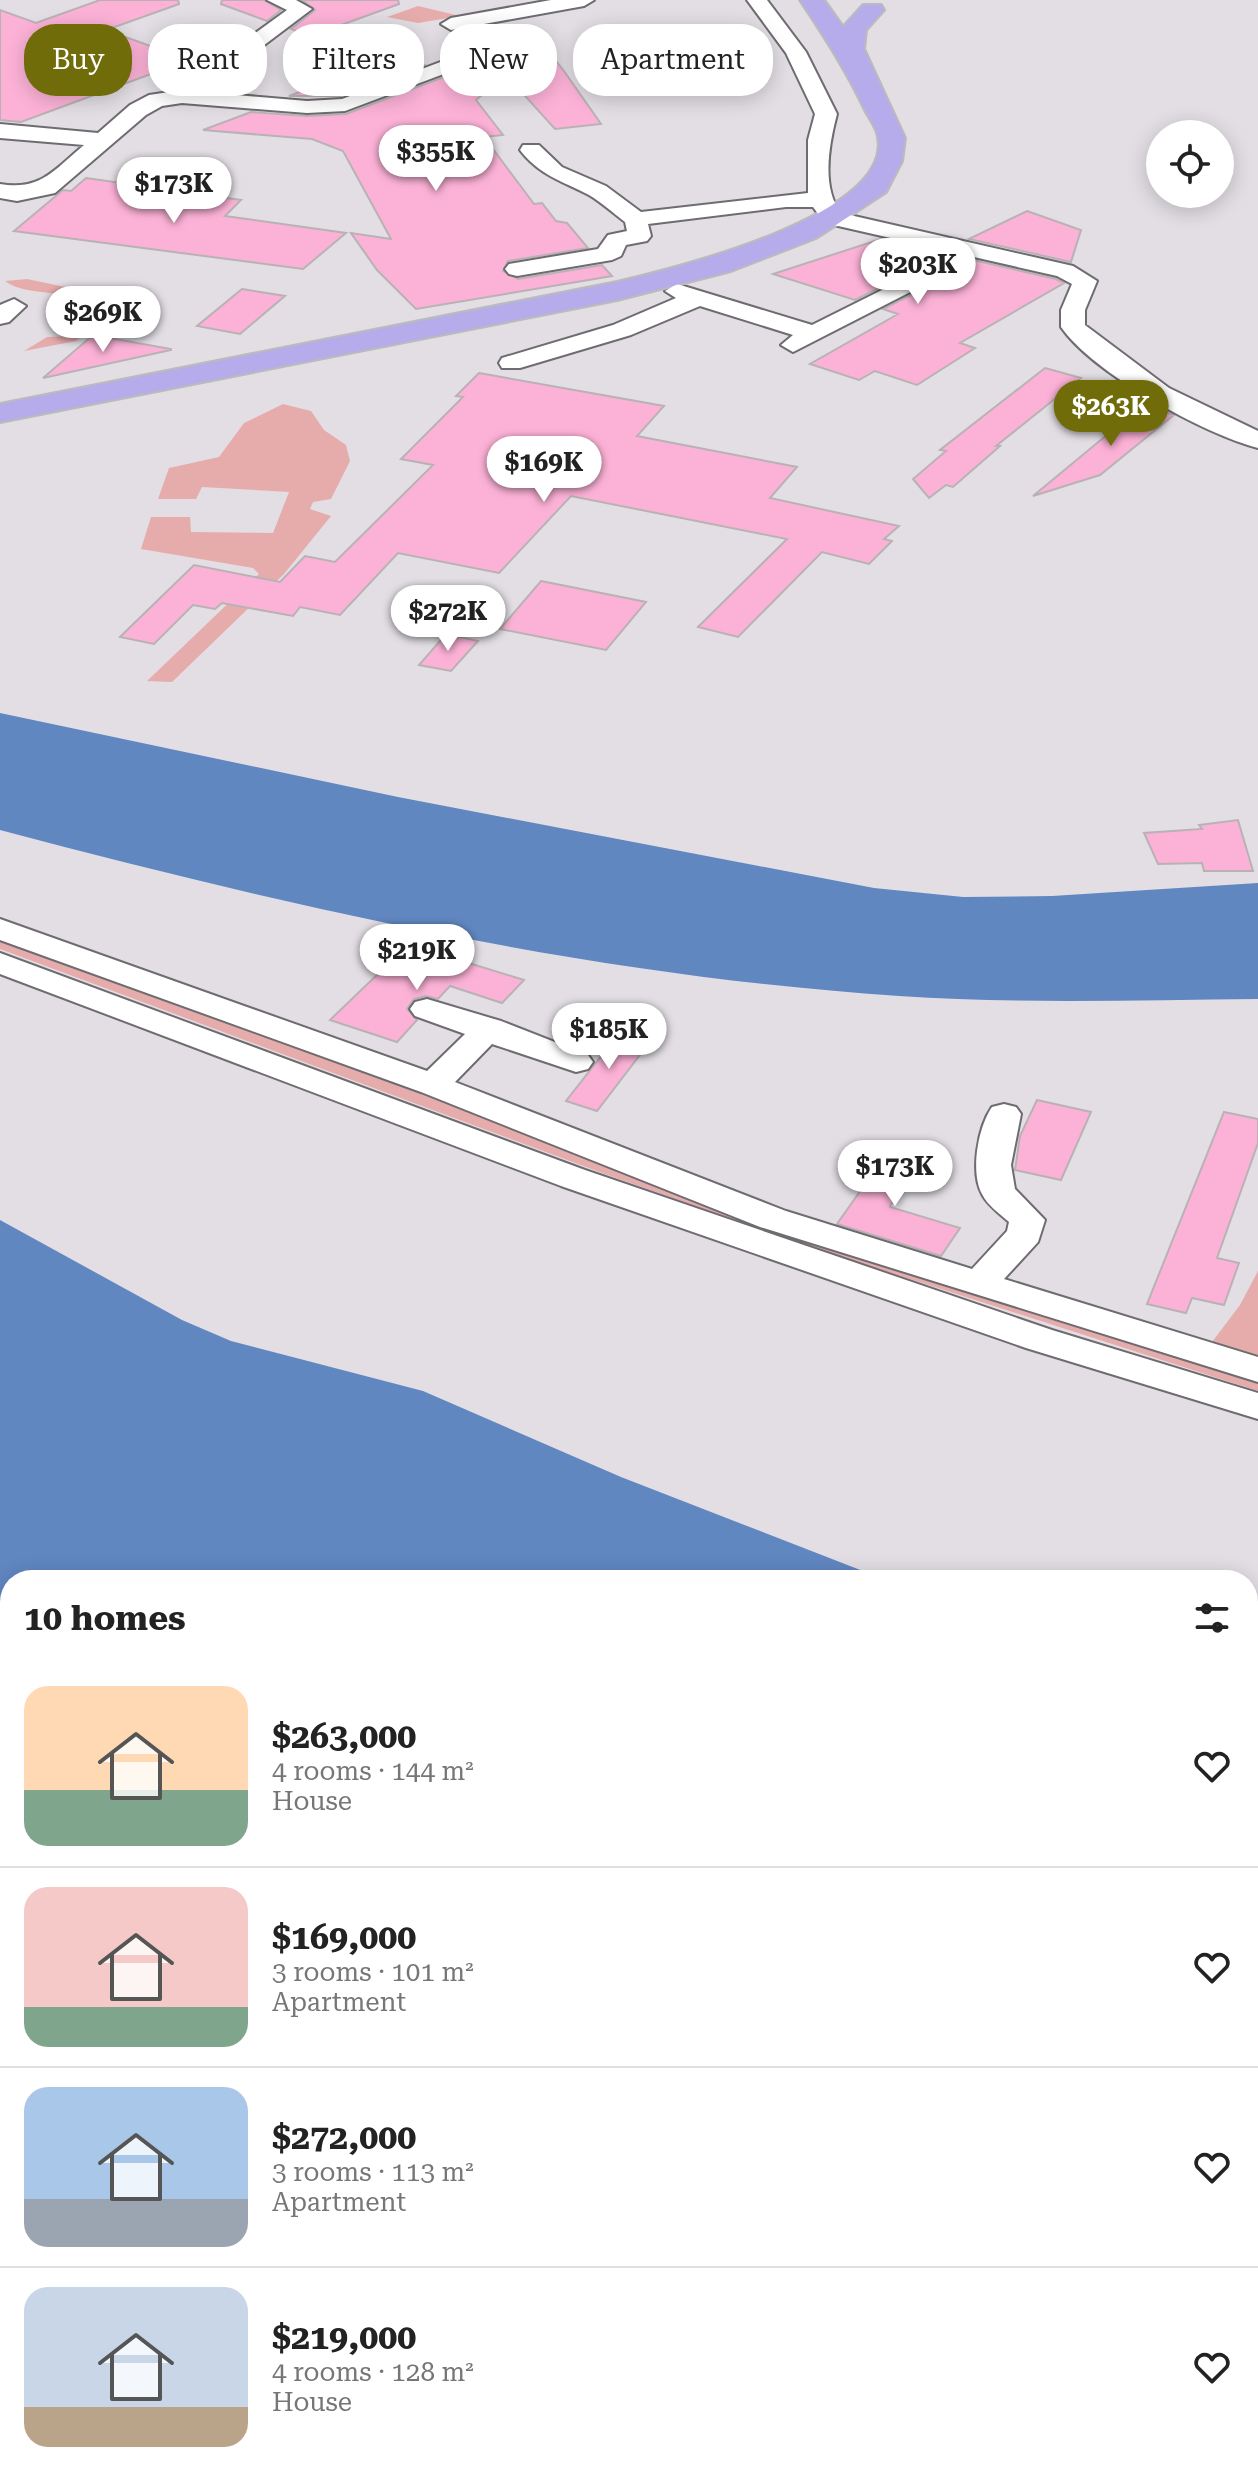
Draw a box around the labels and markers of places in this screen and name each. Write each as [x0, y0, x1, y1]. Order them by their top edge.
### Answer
pin: $355K [380, 125, 492, 193]
pin: $173K [118, 157, 230, 225]
pin: $203K [862, 238, 974, 306]
pin: $269K [47, 286, 159, 354]
pin: $263K [1055, 380, 1167, 448]
pin: $169K [488, 436, 600, 504]
pin: $272K [392, 585, 504, 653]
pin: $219K [361, 924, 473, 992]
pin: $185K [553, 1003, 665, 1071]
pin: $173K [839, 1140, 951, 1208]

